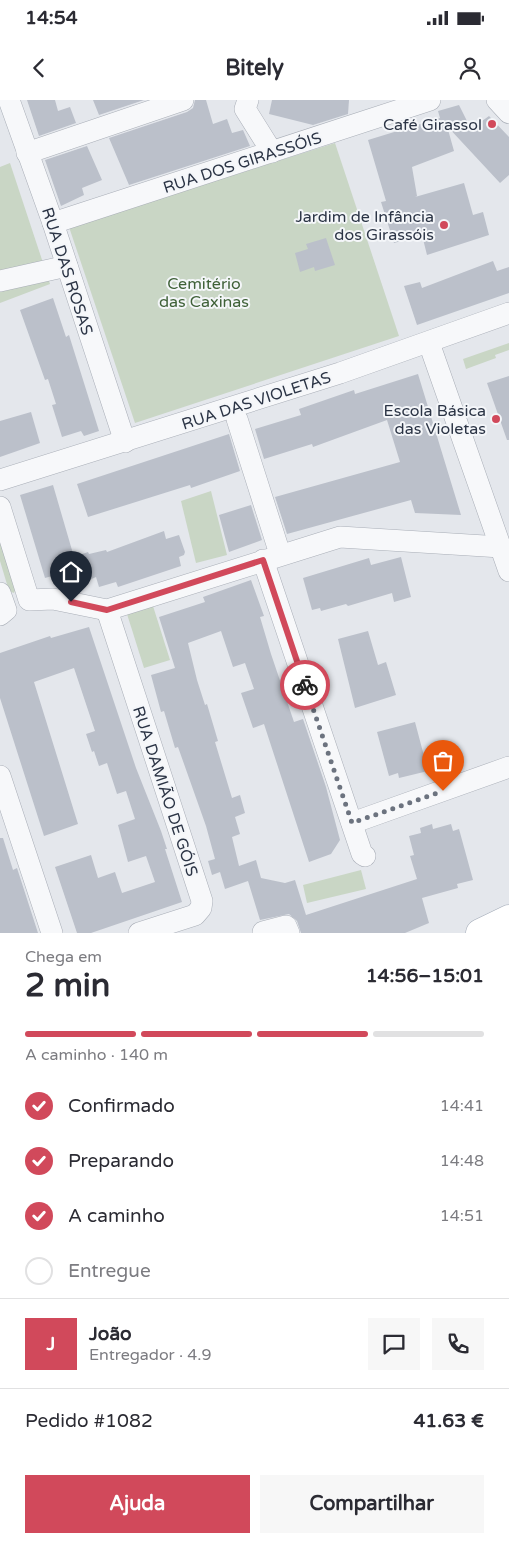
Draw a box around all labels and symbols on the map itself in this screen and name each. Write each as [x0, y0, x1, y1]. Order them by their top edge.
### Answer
place label: Café Girassol [383, 115, 482, 135]
marker: Café Girassol [486, 118, 498, 130]
street label: RUA DOS GIRASSÓIS [161, 128, 324, 198]
street label: RUA DAS ROSAS [37, 205, 97, 338]
place label: Jardim de Infância dos Girassóis [295, 207, 434, 245]
marker: Jardim de Infância dos Girassóis [438, 219, 450, 231]
park label: Cemitério das Caxinas [159, 274, 249, 312]
street label: RUA DAS VIOLETAS [179, 367, 334, 435]
place label: Escola Básica das Violetas [384, 401, 486, 439]
marker: Escola Básica das Violetas [490, 413, 502, 425]
pin [50, 551, 92, 602]
courier [280, 660, 330, 710]
street label: RUA DAMIÃO DE GÓIS [128, 704, 202, 879]
pin [422, 740, 464, 791]

